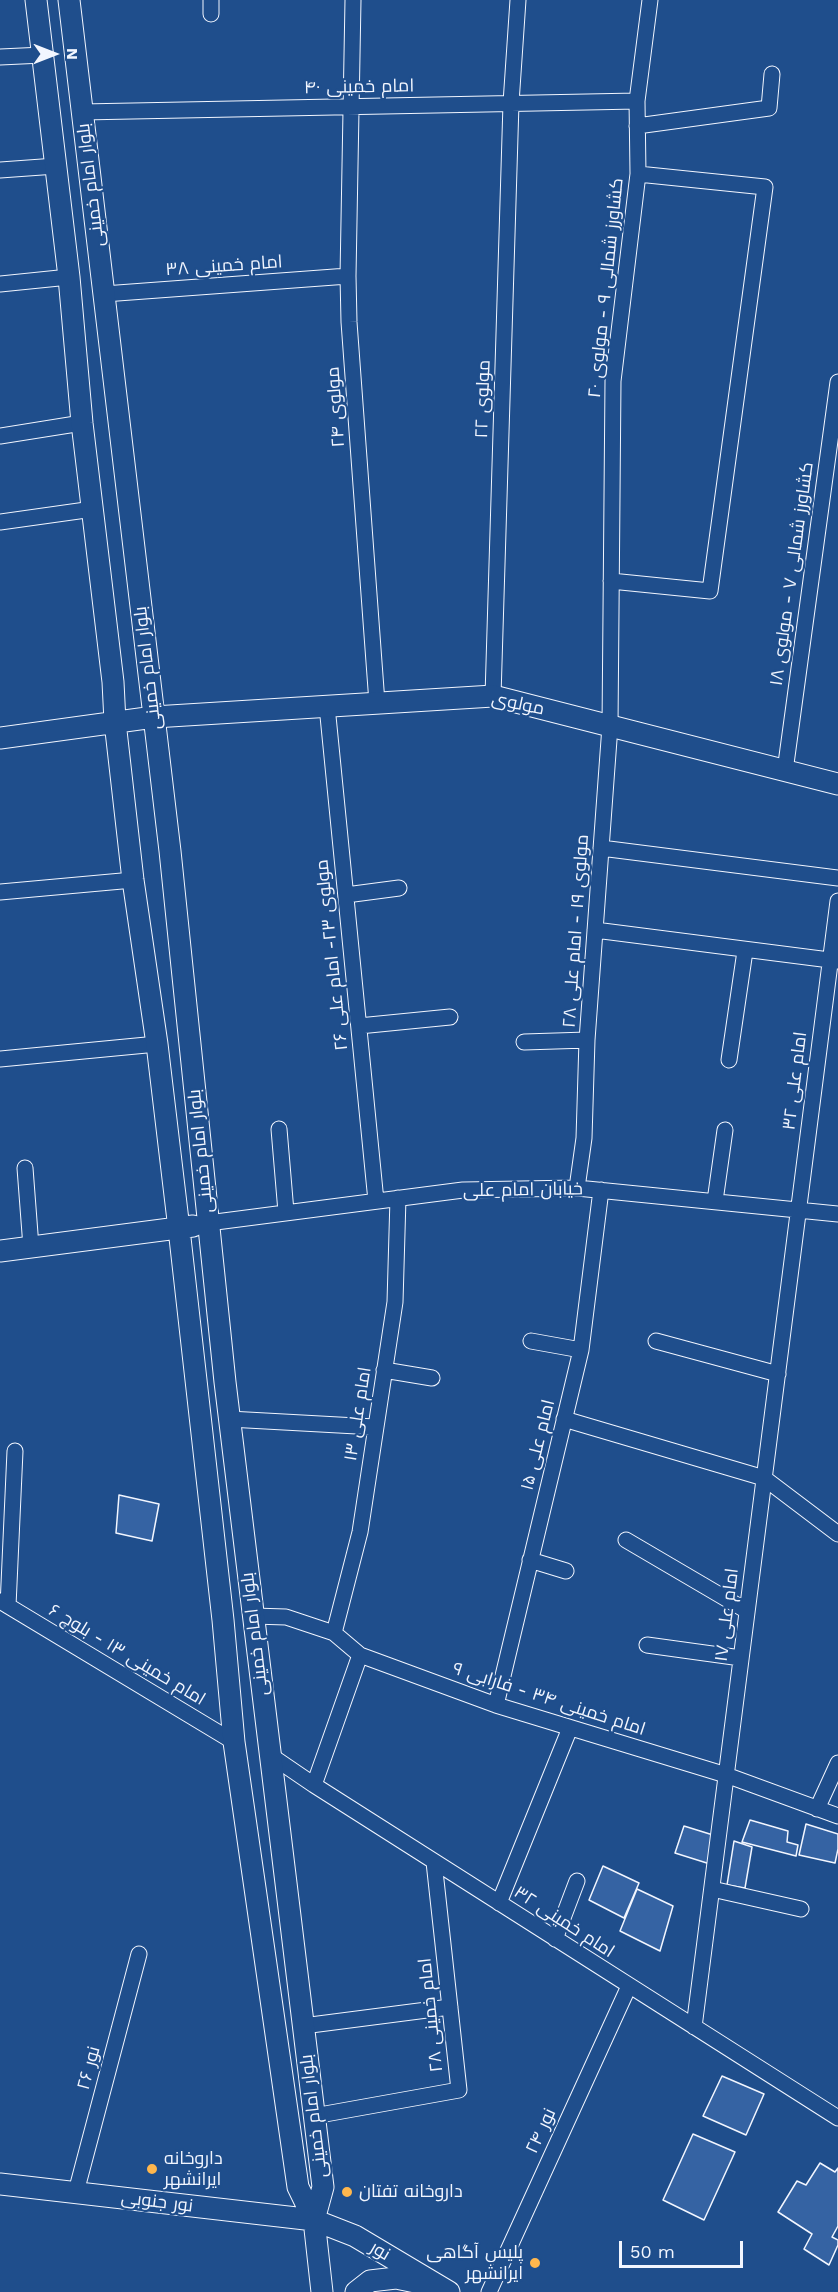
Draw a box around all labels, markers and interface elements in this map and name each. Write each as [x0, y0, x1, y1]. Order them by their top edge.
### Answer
north arrow [24, 24, 84, 84]
text: N [63, 48, 82, 60]
street label: امام خمینی ۴۰ [304, 75, 414, 99]
street label: بلوار امام خمینی [73, 122, 109, 248]
street label: کشاورز شمالی ۹ - مولوی ۲۰ [584, 177, 628, 399]
street label: امام خمینی ۳۸ [165, 251, 283, 281]
street label: مولوی ۲۲ [471, 359, 495, 439]
street label: مولوی ۲۴ [322, 366, 350, 448]
street label: کشاورز شمالی ۷ - مولوی ۱۸ [766, 461, 818, 687]
street label: بلوار امام خمینی [130, 605, 166, 731]
street label: مولوی [490, 688, 546, 720]
street label: مولوی ۱۹ - امام علی ۲۸ [558, 833, 594, 1029]
street label: مولوی ۲۳- امام علی ۲۶ [311, 858, 353, 1052]
street label: امام علی ۳۲ [778, 1031, 812, 1131]
street label: بلوار امام خمینی [184, 1088, 218, 1214]
street label: خیابان امام علی [463, 1178, 583, 1202]
street label: امام علی ۱۳ [340, 1365, 376, 1463]
street label: امام علی ۱۵ [516, 1397, 560, 1493]
street label: امام علی ۱۷ [711, 1567, 743, 1663]
street label: بلوار امام خمینی [237, 1571, 273, 1697]
street label: امام خمینی ۱۳ - بلوچ ۶ [45, 1600, 209, 1710]
street label: امام خمینی ۳۴ - فارابی ۹ [450, 1658, 648, 1740]
street label: امام خمینی ۳۲ [510, 1881, 618, 1963]
street label: امام خمینی ۲۸ [414, 1957, 448, 2073]
street label: نور ۲۶ [73, 2044, 105, 2092]
street label: بلوار امام خمینی [296, 2053, 332, 2179]
street label: نور ۲۴ [521, 2105, 561, 2157]
place label: داروخانه ایرانشهر [164, 2148, 223, 2190]
marker: داروخانه ایرانشهر [145, 2162, 159, 2176]
place label: داروخانه تفتان [359, 2181, 463, 2203]
marker: داروخانه تفتان [340, 2185, 354, 2199]
street label: نور جنوبی [120, 2187, 194, 2217]
scale bar [622, 2229, 746, 2267]
street label: نور [366, 2237, 394, 2265]
text: 50 m [630, 2241, 675, 2262]
place label: پلیس آگاهی ایرانشهر [426, 2242, 523, 2284]
marker: پلیس آگاهی ایرانشهر [528, 2256, 542, 2270]

